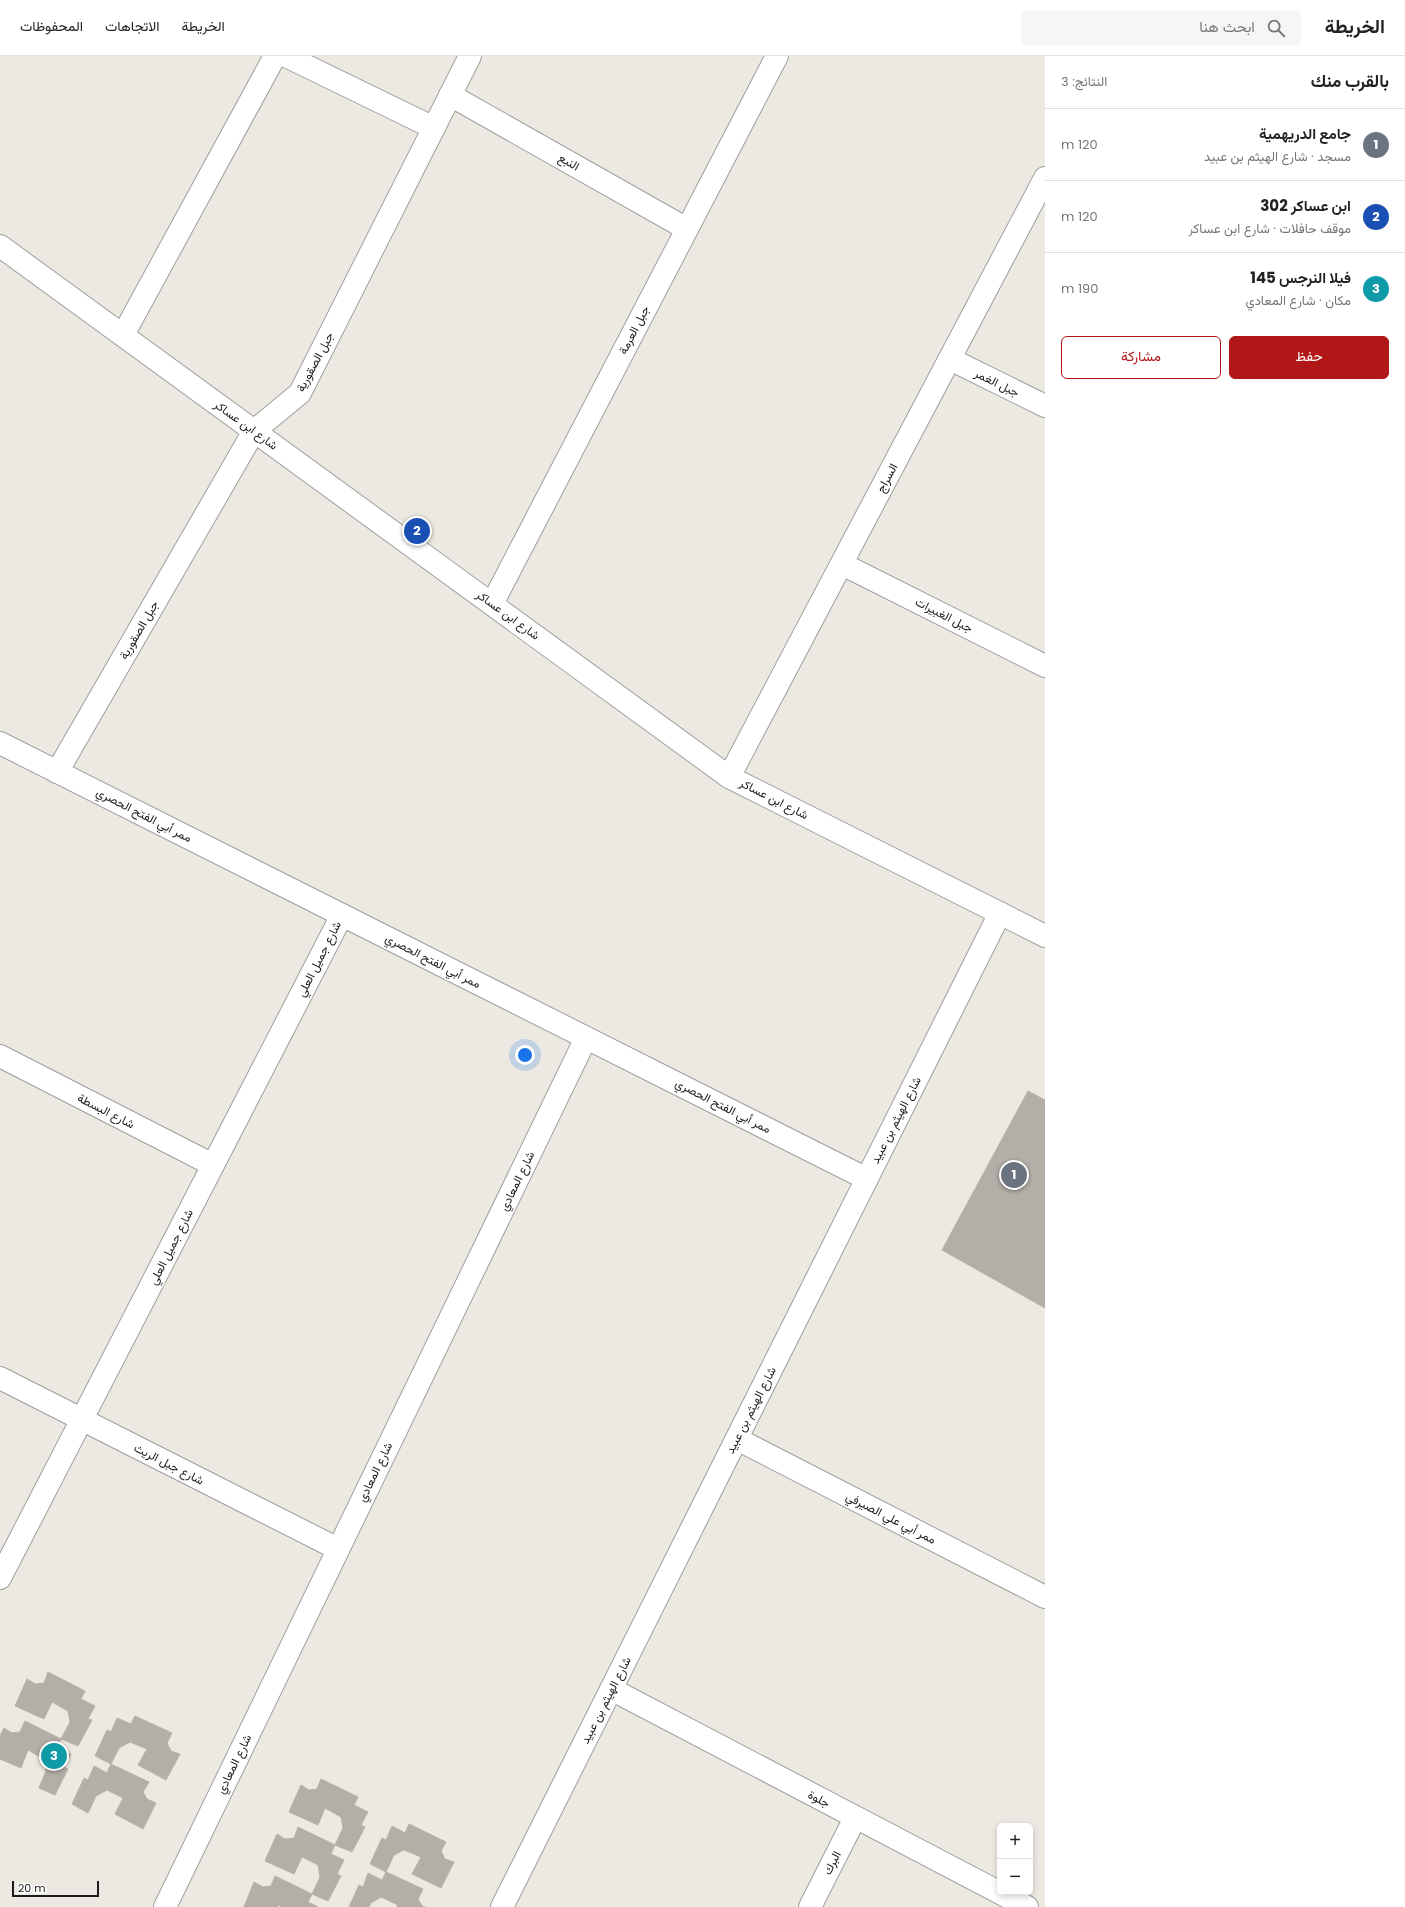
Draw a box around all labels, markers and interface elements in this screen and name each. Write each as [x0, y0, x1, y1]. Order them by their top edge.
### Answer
search box [1021, 10, 1301, 46]
text: الخريطة [1325, 13, 1385, 40]
text: المحفوظات [20, 16, 83, 36]
text: الاتجاهات [105, 16, 159, 36]
text: الخريطة [181, 16, 225, 36]
text: ابحث هنا [1199, 16, 1255, 37]
icon: search [1265, 17, 1287, 39]
text: بالقرب منك [1311, 69, 1389, 93]
text: النتائج: 3 [1061, 72, 1107, 91]
text: جامع الدريهمية [1259, 123, 1351, 144]
text: 120 m [1061, 135, 1098, 154]
text: 1 [1374, 135, 1378, 154]
text: مسجد · شارع الهيثم بن عبيد [1204, 147, 1351, 166]
street label: النبع [555, 149, 583, 175]
text: ابن عساكر 302 [1260, 195, 1351, 216]
text: 120 m [1061, 207, 1098, 226]
text: 2 [1372, 207, 1380, 226]
text: موقف حافلات · شارع ابن عساكر [1189, 219, 1351, 238]
text: فيلا النرجس 145 [1250, 267, 1351, 288]
text: 190 m [1061, 279, 1098, 298]
text: 3 [1372, 279, 1380, 298]
text: مكان · شارع المعادي [1245, 291, 1351, 310]
street label: جبل العرمة [614, 302, 653, 357]
street label: جبل الصقورية [292, 329, 337, 395]
button: مشاركة [1061, 336, 1221, 379]
button: حفظ [1229, 336, 1389, 379]
street label: جبل الغمر [971, 364, 1023, 401]
street label: شارع ابن عساكر [210, 395, 282, 454]
street label: السراج [872, 460, 902, 496]
pin: 2 [404, 516, 430, 546]
street label: شارع ابن عساكر [472, 585, 544, 644]
street label: جبل الغبيرات [912, 593, 976, 636]
street label: جبل الصقورية [115, 597, 162, 662]
street label: شارع ابن عساكر [736, 773, 812, 824]
street label: ممر أبي الفتح الحصري [93, 783, 195, 848]
street label: شارع جميل العلي [292, 918, 347, 1001]
street label: ممر أبي الفتح الحصري [382, 929, 484, 994]
your location [515, 1045, 535, 1065]
street label: شارع الهيثم بن عبيد [866, 1073, 926, 1167]
street label: ممر أبي الفتح الحصري [672, 1074, 774, 1139]
street label: شارع البسطة [74, 1089, 138, 1133]
street label: شارع المعادي [495, 1148, 540, 1214]
pin: 1 [1001, 1160, 1027, 1190]
street label: شارع جميل العلي [144, 1206, 199, 1289]
street label: شارع الهيثم بن عبيد [721, 1363, 781, 1457]
street label: شارع جبل الريث [131, 1439, 207, 1489]
street label: شارع المعادي [353, 1439, 398, 1505]
street label: ممر أبي علي الصيرفي [842, 1488, 939, 1549]
street label: شارع الهيثم بن عبيد [576, 1653, 636, 1747]
street label: شارع المعادي [212, 1731, 257, 1797]
pin: 3 [41, 1741, 67, 1771]
street label: جلوة [805, 1786, 833, 1811]
map controls [997, 1823, 1033, 1895]
button: + [997, 1823, 1033, 1859]
street label: البرك [818, 1848, 845, 1878]
button: − [997, 1859, 1033, 1895]
scale bar [12, 1879, 99, 1898]
text: 20 m [18, 1880, 46, 1896]

